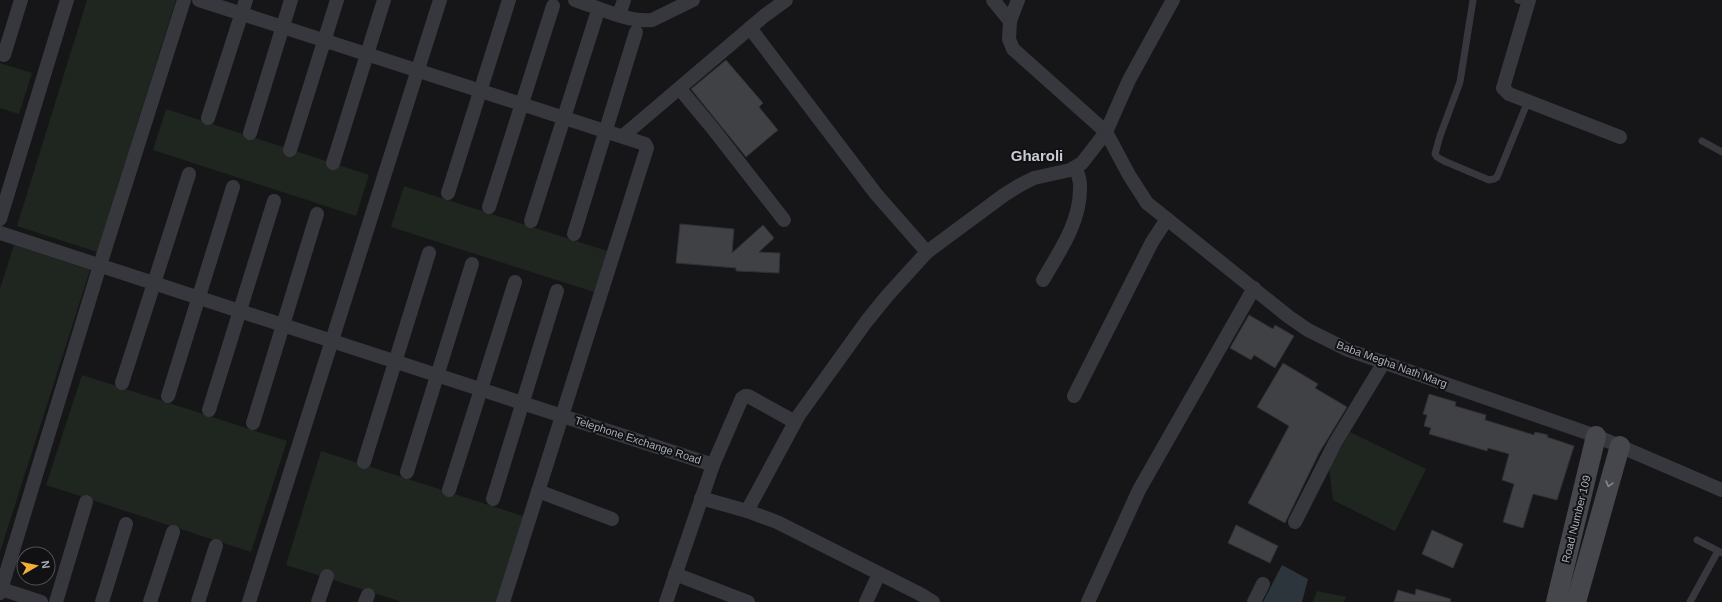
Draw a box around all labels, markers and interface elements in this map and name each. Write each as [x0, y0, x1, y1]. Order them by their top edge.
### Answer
district label: Gharoli [1011, 147, 1063, 164]
street label: Baba Megha Nath Marg [1335, 338, 1449, 390]
street label: Telephone Exchange Road [573, 414, 703, 466]
street label: Road Number 109 [1559, 474, 1593, 564]
one-way arrow [1605, 480, 1614, 487]
north arrow [16, 546, 56, 586]
text: N [39, 560, 52, 569]

